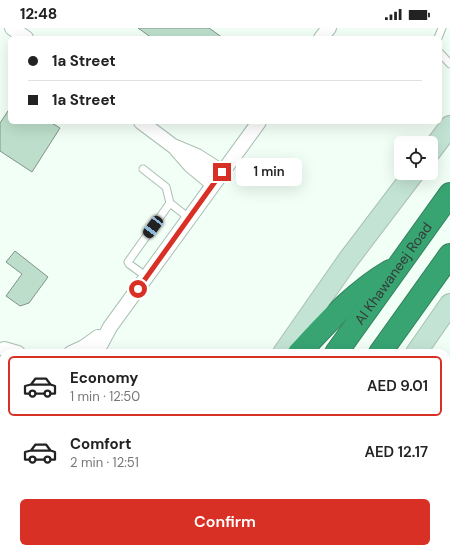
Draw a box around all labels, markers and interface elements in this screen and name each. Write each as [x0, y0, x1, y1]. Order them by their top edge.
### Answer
text: 12:48 [20, 4, 57, 24]
text: 1a Street [52, 51, 116, 71]
text: 1a Street [52, 90, 116, 110]
map controls [394, 136, 438, 180]
button: locate [394, 136, 438, 180]
callout: 1 min [236, 158, 302, 186]
route end [213, 163, 231, 181]
text: 1 min [253, 163, 285, 180]
car [141, 214, 165, 240]
street label: Al Khawaneej Road [350, 219, 436, 328]
route start [129, 280, 147, 298]
icon: car [22, 368, 58, 404]
text: Economy [70, 368, 138, 388]
text: AED 9.01 [367, 376, 428, 396]
text: 1 min · 12:50 [70, 388, 140, 405]
icon: car [22, 434, 58, 470]
text: Comfort [70, 434, 131, 454]
text: AED 12.17 [364, 442, 428, 462]
text: 2 min · 12:51 [70, 454, 139, 471]
button: Confirm [20, 499, 430, 545]

